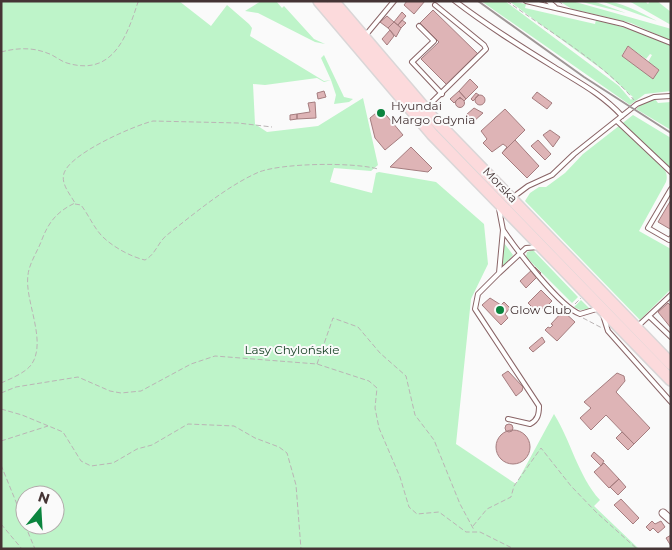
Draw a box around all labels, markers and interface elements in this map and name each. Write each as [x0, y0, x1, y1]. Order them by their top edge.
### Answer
place label: Hyundai Margo Gdynia [391, 98, 475, 127]
marker: Hyundai Margo Gdynia [375, 107, 387, 119]
street label: Morska [480, 164, 521, 206]
place label: Glow Club [510, 302, 571, 317]
marker: Glow Club [494, 304, 506, 316]
park label: Lasy Chylońskie [245, 342, 339, 357]
north arrow [15, 485, 65, 535]
text: N [36, 487, 52, 508]

